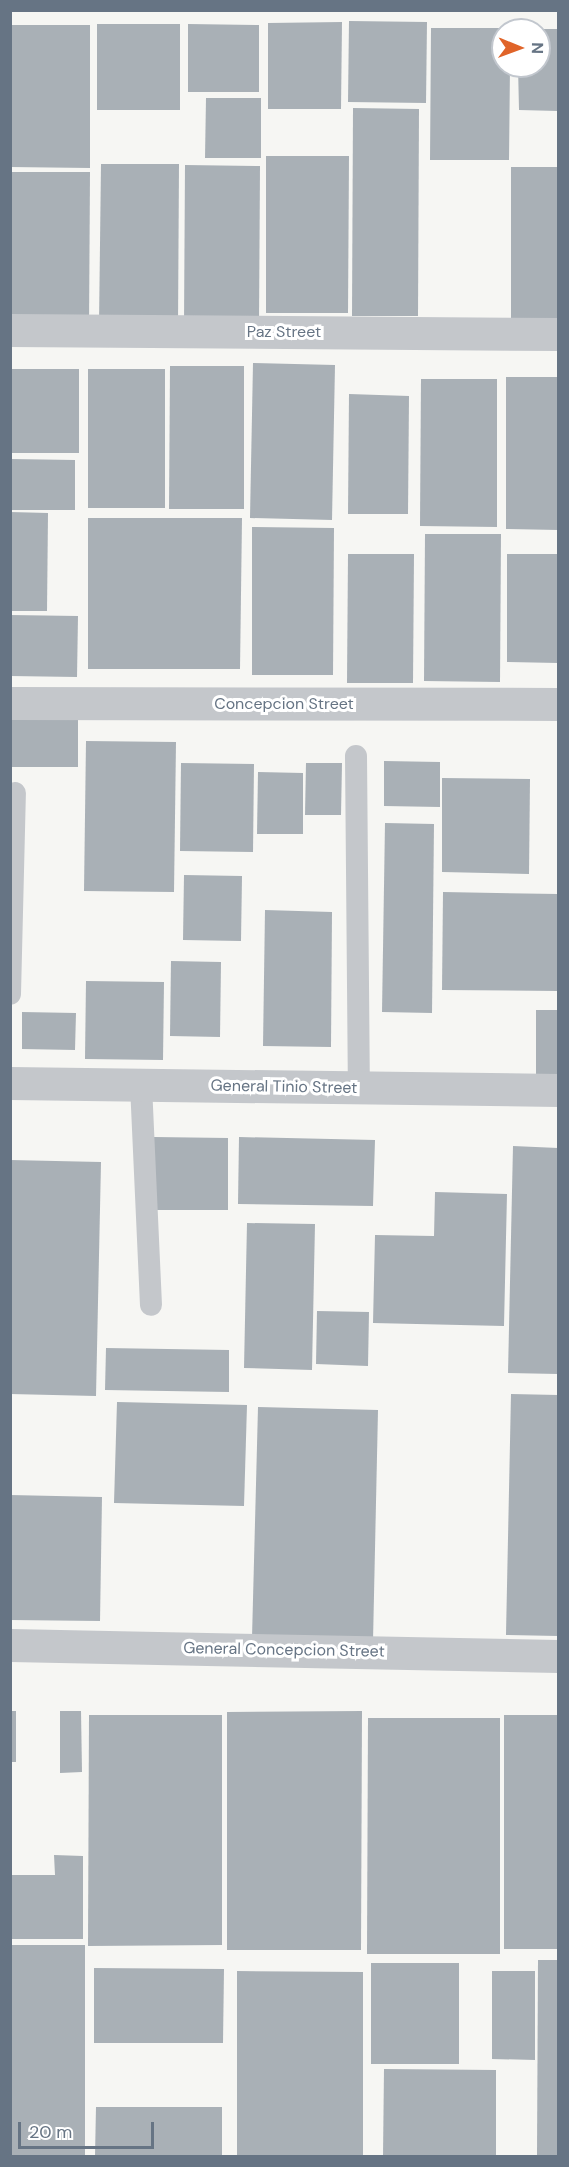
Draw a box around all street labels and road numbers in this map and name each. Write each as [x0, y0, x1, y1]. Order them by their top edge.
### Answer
street label: Paz Street [247, 322, 321, 342]
street label: Concepcion Street [214, 694, 354, 714]
street label: General Tinio Street [210, 1076, 358, 1098]
street label: General Concepcion Street [183, 1639, 385, 1661]

